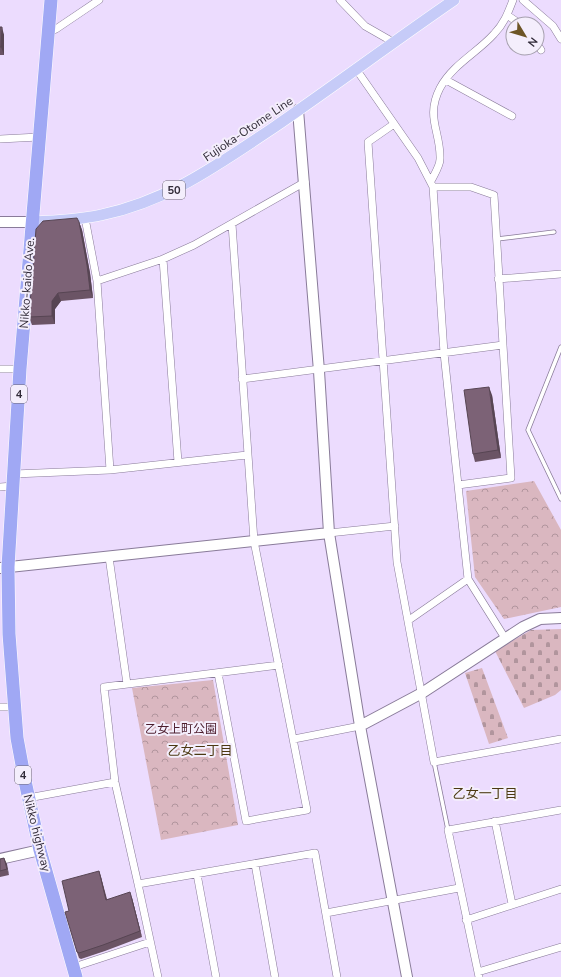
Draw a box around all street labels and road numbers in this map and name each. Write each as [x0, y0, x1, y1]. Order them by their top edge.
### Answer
street label: Fujioka-Otome Line [200, 93, 296, 165]
road number: 50 [163, 181, 185, 199]
street label: Nikko-kaido Ave. [16, 237, 38, 329]
road number: 4 [11, 385, 27, 403]
road number: 4 [15, 766, 31, 784]
street label: Nikko highway [20, 793, 55, 874]

